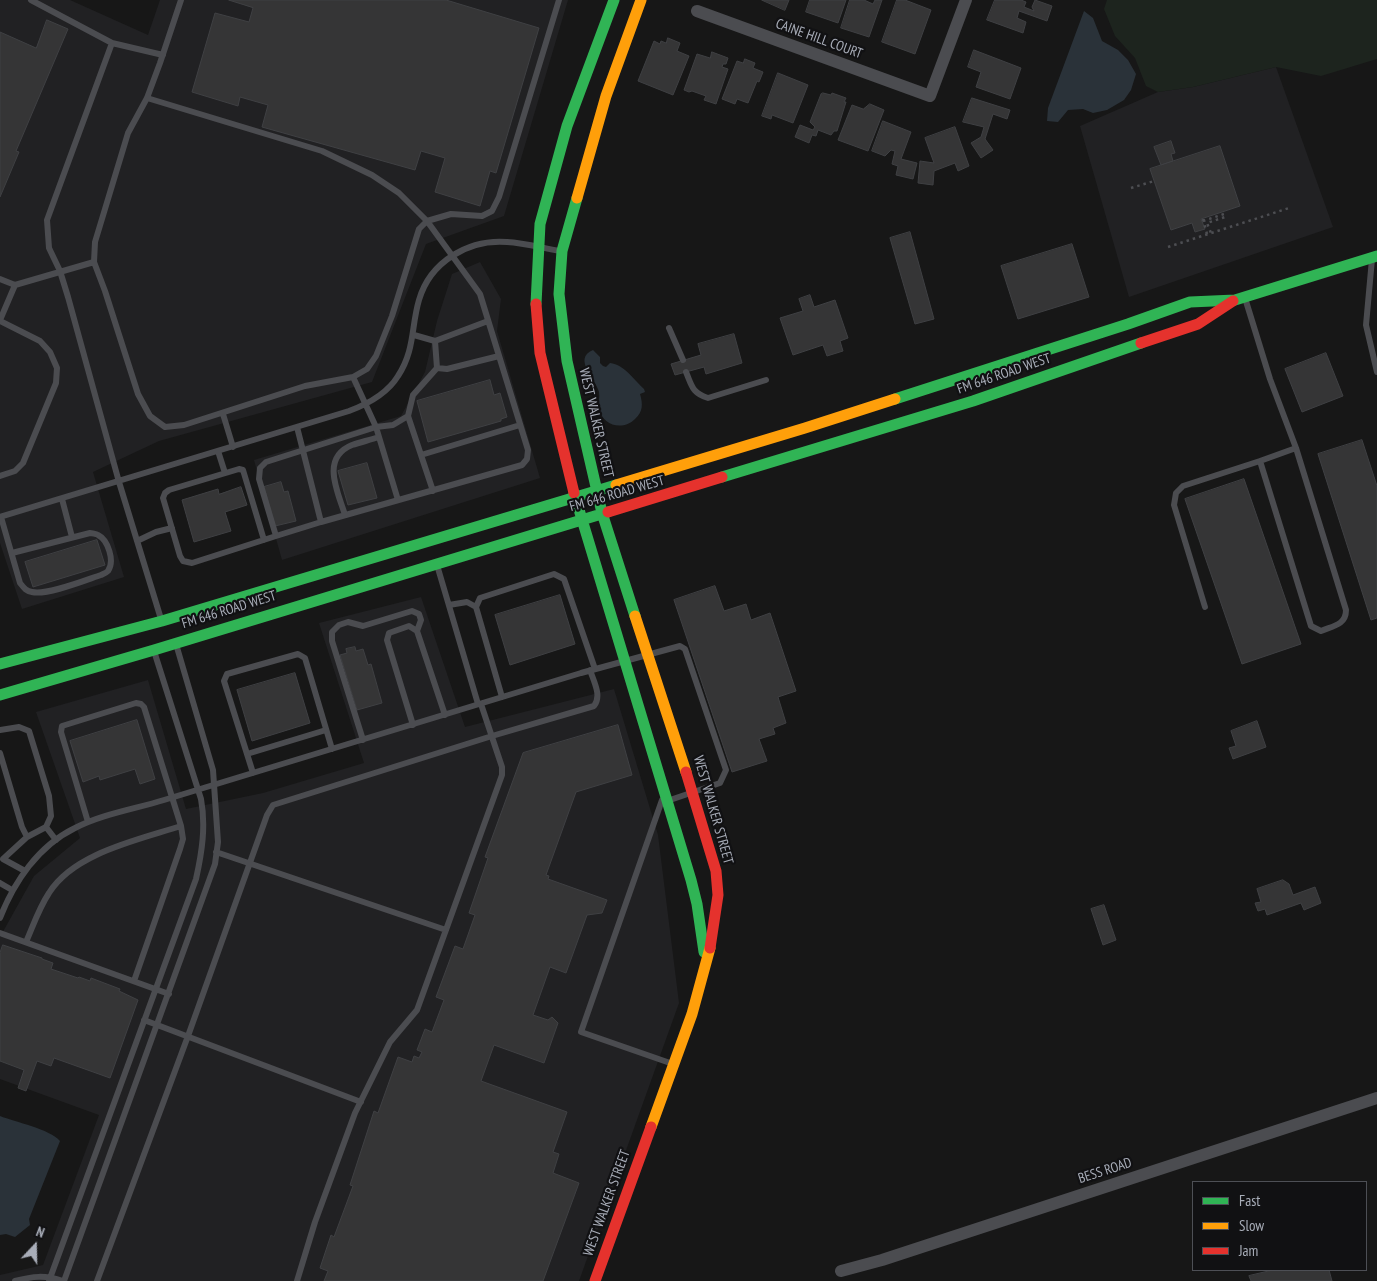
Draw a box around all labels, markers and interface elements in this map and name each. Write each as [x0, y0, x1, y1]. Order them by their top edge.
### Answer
street label: CAINE HILL COURT [773, 16, 865, 62]
street label: FM 646 ROAD WEST [955, 350, 1053, 398]
street label: WEST WALKER STREET [575, 367, 617, 479]
street label: FM 646 ROAD WEST [568, 472, 666, 516]
street label: FM 646 ROAD WEST [180, 588, 278, 632]
street label: WEST WALKER STREET [689, 754, 737, 866]
street label: WEST WALKER STREET [580, 1148, 634, 1258]
street label: BESS ROAD [1076, 1154, 1134, 1188]
legend [1192, 1181, 1367, 1271]
text: Fast [1239, 1191, 1260, 1210]
text: Slow [1239, 1216, 1264, 1235]
north arrow [10, 1221, 60, 1271]
text: N [34, 1222, 47, 1242]
text: Jam [1239, 1241, 1258, 1260]

